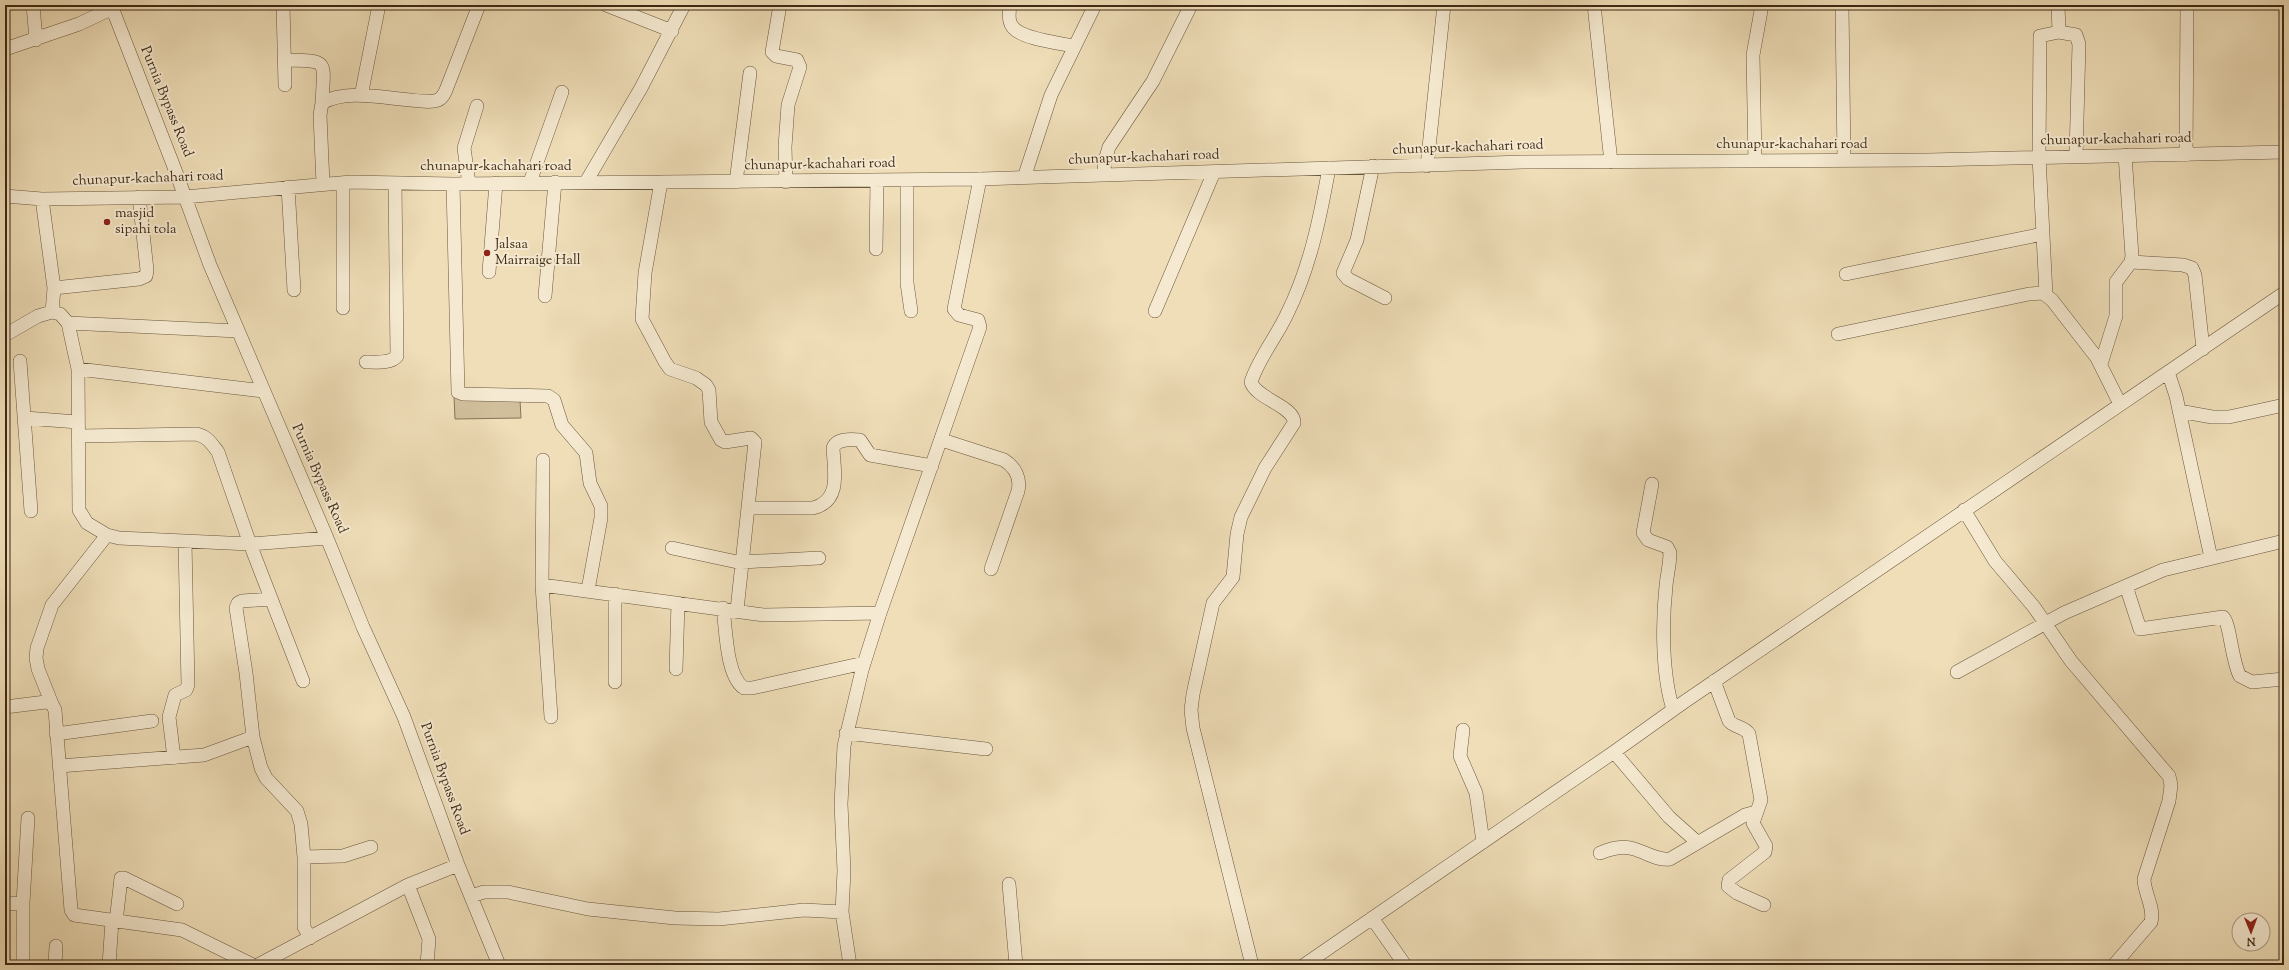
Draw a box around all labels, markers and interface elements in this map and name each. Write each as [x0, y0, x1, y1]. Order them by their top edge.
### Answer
street label: Purnia Bypass Road [135, 43, 197, 161]
street label: chunapur-kachahari road [2040, 129, 2192, 151]
street label: chunapur-kachahari road [1392, 135, 1544, 161]
street label: chunapur-kachahari road [1716, 135, 1868, 155]
street label: chunapur-kachahari road [1068, 145, 1220, 171]
street label: chunapur-kachahari road [744, 154, 896, 176]
street label: chunapur-kachahari road [420, 157, 572, 177]
street label: chunapur-kachahari road [72, 166, 224, 192]
place label: masjid sipahi tola [115, 204, 177, 240]
marker: masjid sipahi tola [102, 217, 112, 227]
place label: Jalsaa Mairraige Hall [494, 235, 581, 271]
marker: Jalsaa Mairraige Hall [482, 248, 492, 258]
street label: Purnia Bypass Road [286, 421, 352, 537]
street label: Purnia Bypass Road [414, 720, 474, 838]
north arrow [2231, 912, 2271, 952]
text: N [2246, 933, 2257, 949]

